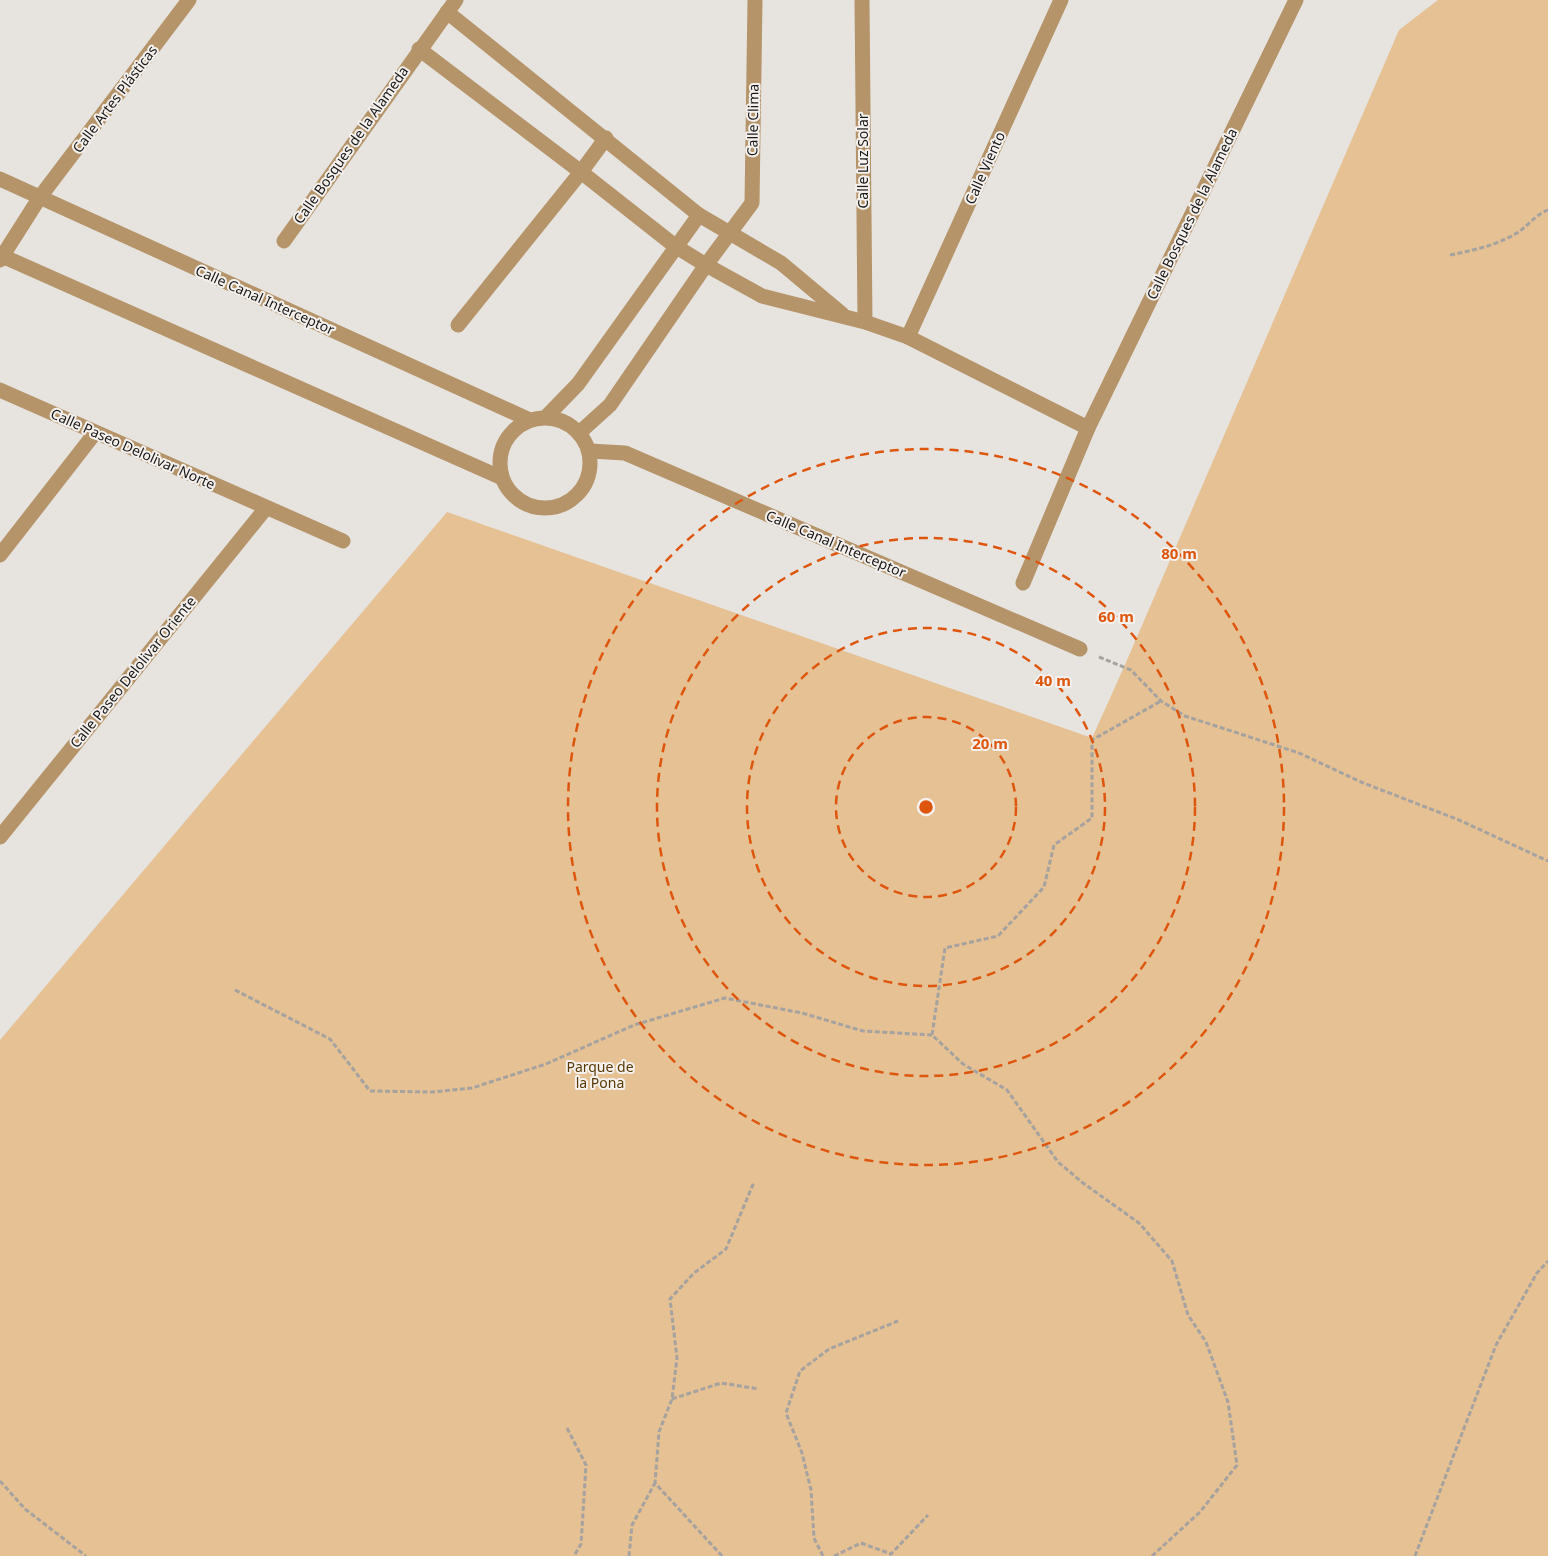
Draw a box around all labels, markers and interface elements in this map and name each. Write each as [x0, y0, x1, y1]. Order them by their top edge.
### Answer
street label: Calle Artes Plásticas [68, 41, 162, 156]
street label: Calle Bosques de la Alameda [289, 62, 412, 227]
street label: Calle Clima [742, 84, 763, 156]
street label: Calle Luz Solar [853, 113, 872, 209]
street label: Calle Bosques de la Alameda [1142, 125, 1241, 303]
street label: Calle Viento [960, 129, 1009, 207]
street label: Calle Canal Interceptor [193, 260, 338, 339]
street label: Calle Paseo Delolivar Norte [48, 404, 219, 493]
street label: Calle Canal Interceptor [763, 505, 909, 582]
text: 80 m [1161, 543, 1197, 563]
street label: Calle Paseo Delolivar Oriente [65, 592, 200, 752]
text: 60 m [1098, 606, 1134, 626]
text: 40 m [1035, 670, 1071, 690]
text: 20 m [972, 733, 1008, 753]
centre of rings [917, 798, 935, 816]
park label: Parque de la Pona [566, 1057, 634, 1092]

